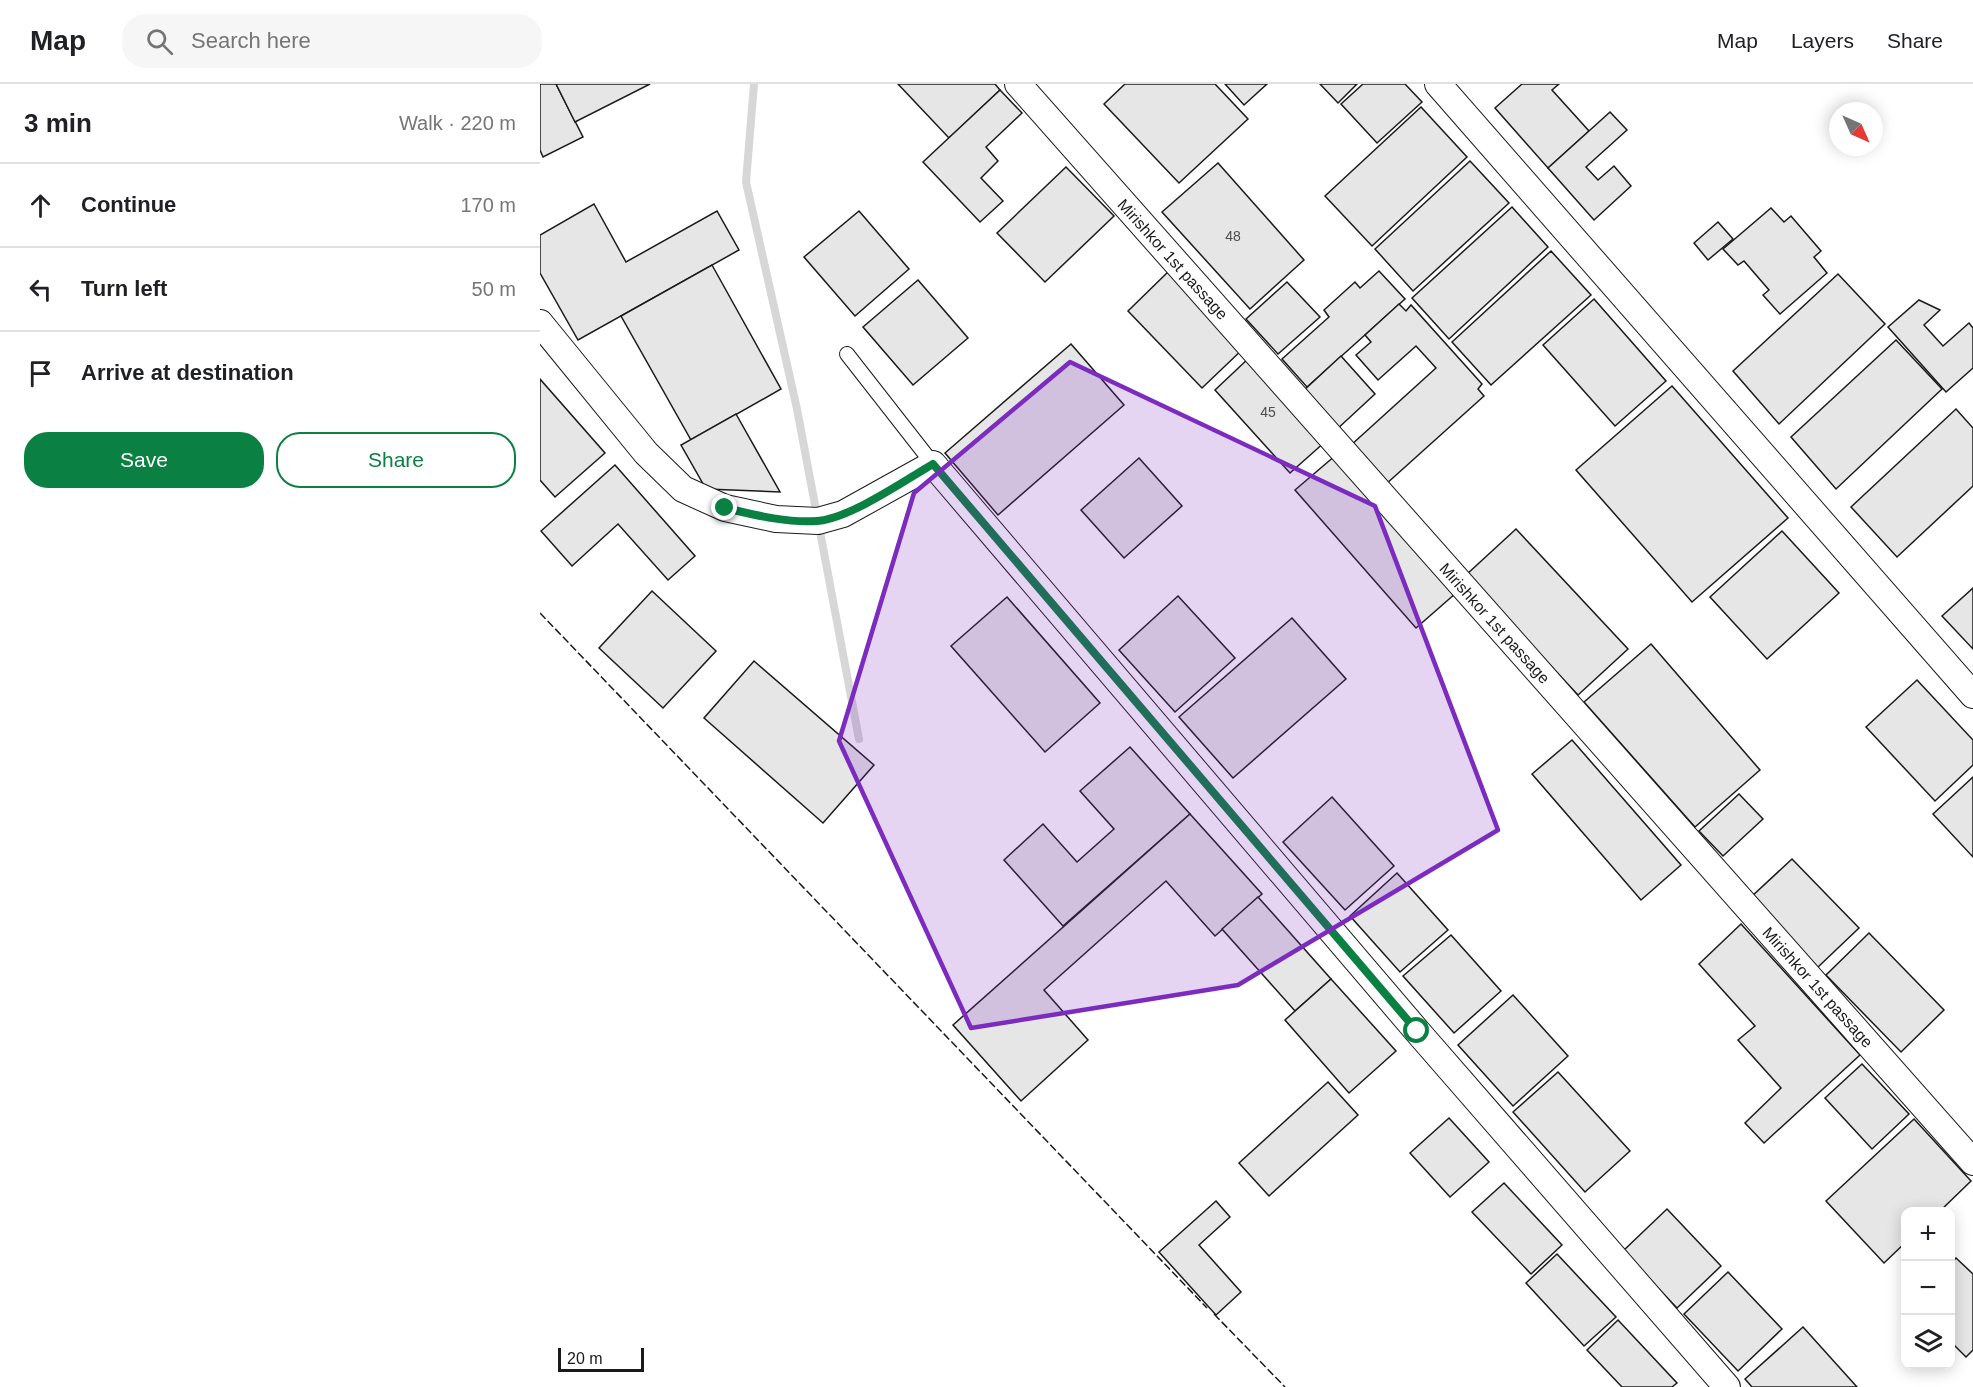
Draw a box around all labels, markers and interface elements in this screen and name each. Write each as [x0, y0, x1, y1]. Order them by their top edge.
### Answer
search box [122, 14, 542, 68]
text: Map [30, 25, 86, 56]
icon: search [143, 25, 176, 58]
text: Search here [191, 28, 311, 53]
text: Map [1717, 29, 1758, 52]
text: Layers [1791, 29, 1854, 52]
text: Share [1887, 29, 1943, 52]
north arrow [1829, 102, 1883, 156]
text: 3 min [24, 108, 92, 138]
text: Walk · 220 m [399, 112, 516, 134]
icon: ahead [24, 189, 57, 222]
text: Continue [81, 192, 176, 217]
text: 170 m [460, 194, 516, 216]
street label: Mirishkor 1st passage [1114, 196, 1231, 323]
house number: 48 [1225, 228, 1241, 244]
icon: left [24, 273, 57, 306]
text: Turn left [81, 276, 167, 301]
text: 50 m [472, 278, 516, 300]
icon: arrive [24, 357, 57, 390]
text: Arrive at destination [81, 360, 294, 385]
house number: 45 [1260, 404, 1276, 420]
button: Save [24, 432, 264, 488]
button: Share [276, 432, 516, 488]
route end [711, 494, 737, 520]
street label: Mirishkor 1st passage [1436, 560, 1553, 687]
street label: Mirishkor 1st passage [1759, 924, 1876, 1051]
route start [1403, 1017, 1429, 1043]
map controls [1901, 1207, 1955, 1369]
button: + [1901, 1207, 1955, 1261]
button: − [1901, 1261, 1955, 1315]
button: layers [1901, 1315, 1955, 1369]
scale bar [558, 1345, 644, 1372]
text: 20 m [567, 1350, 603, 1367]

